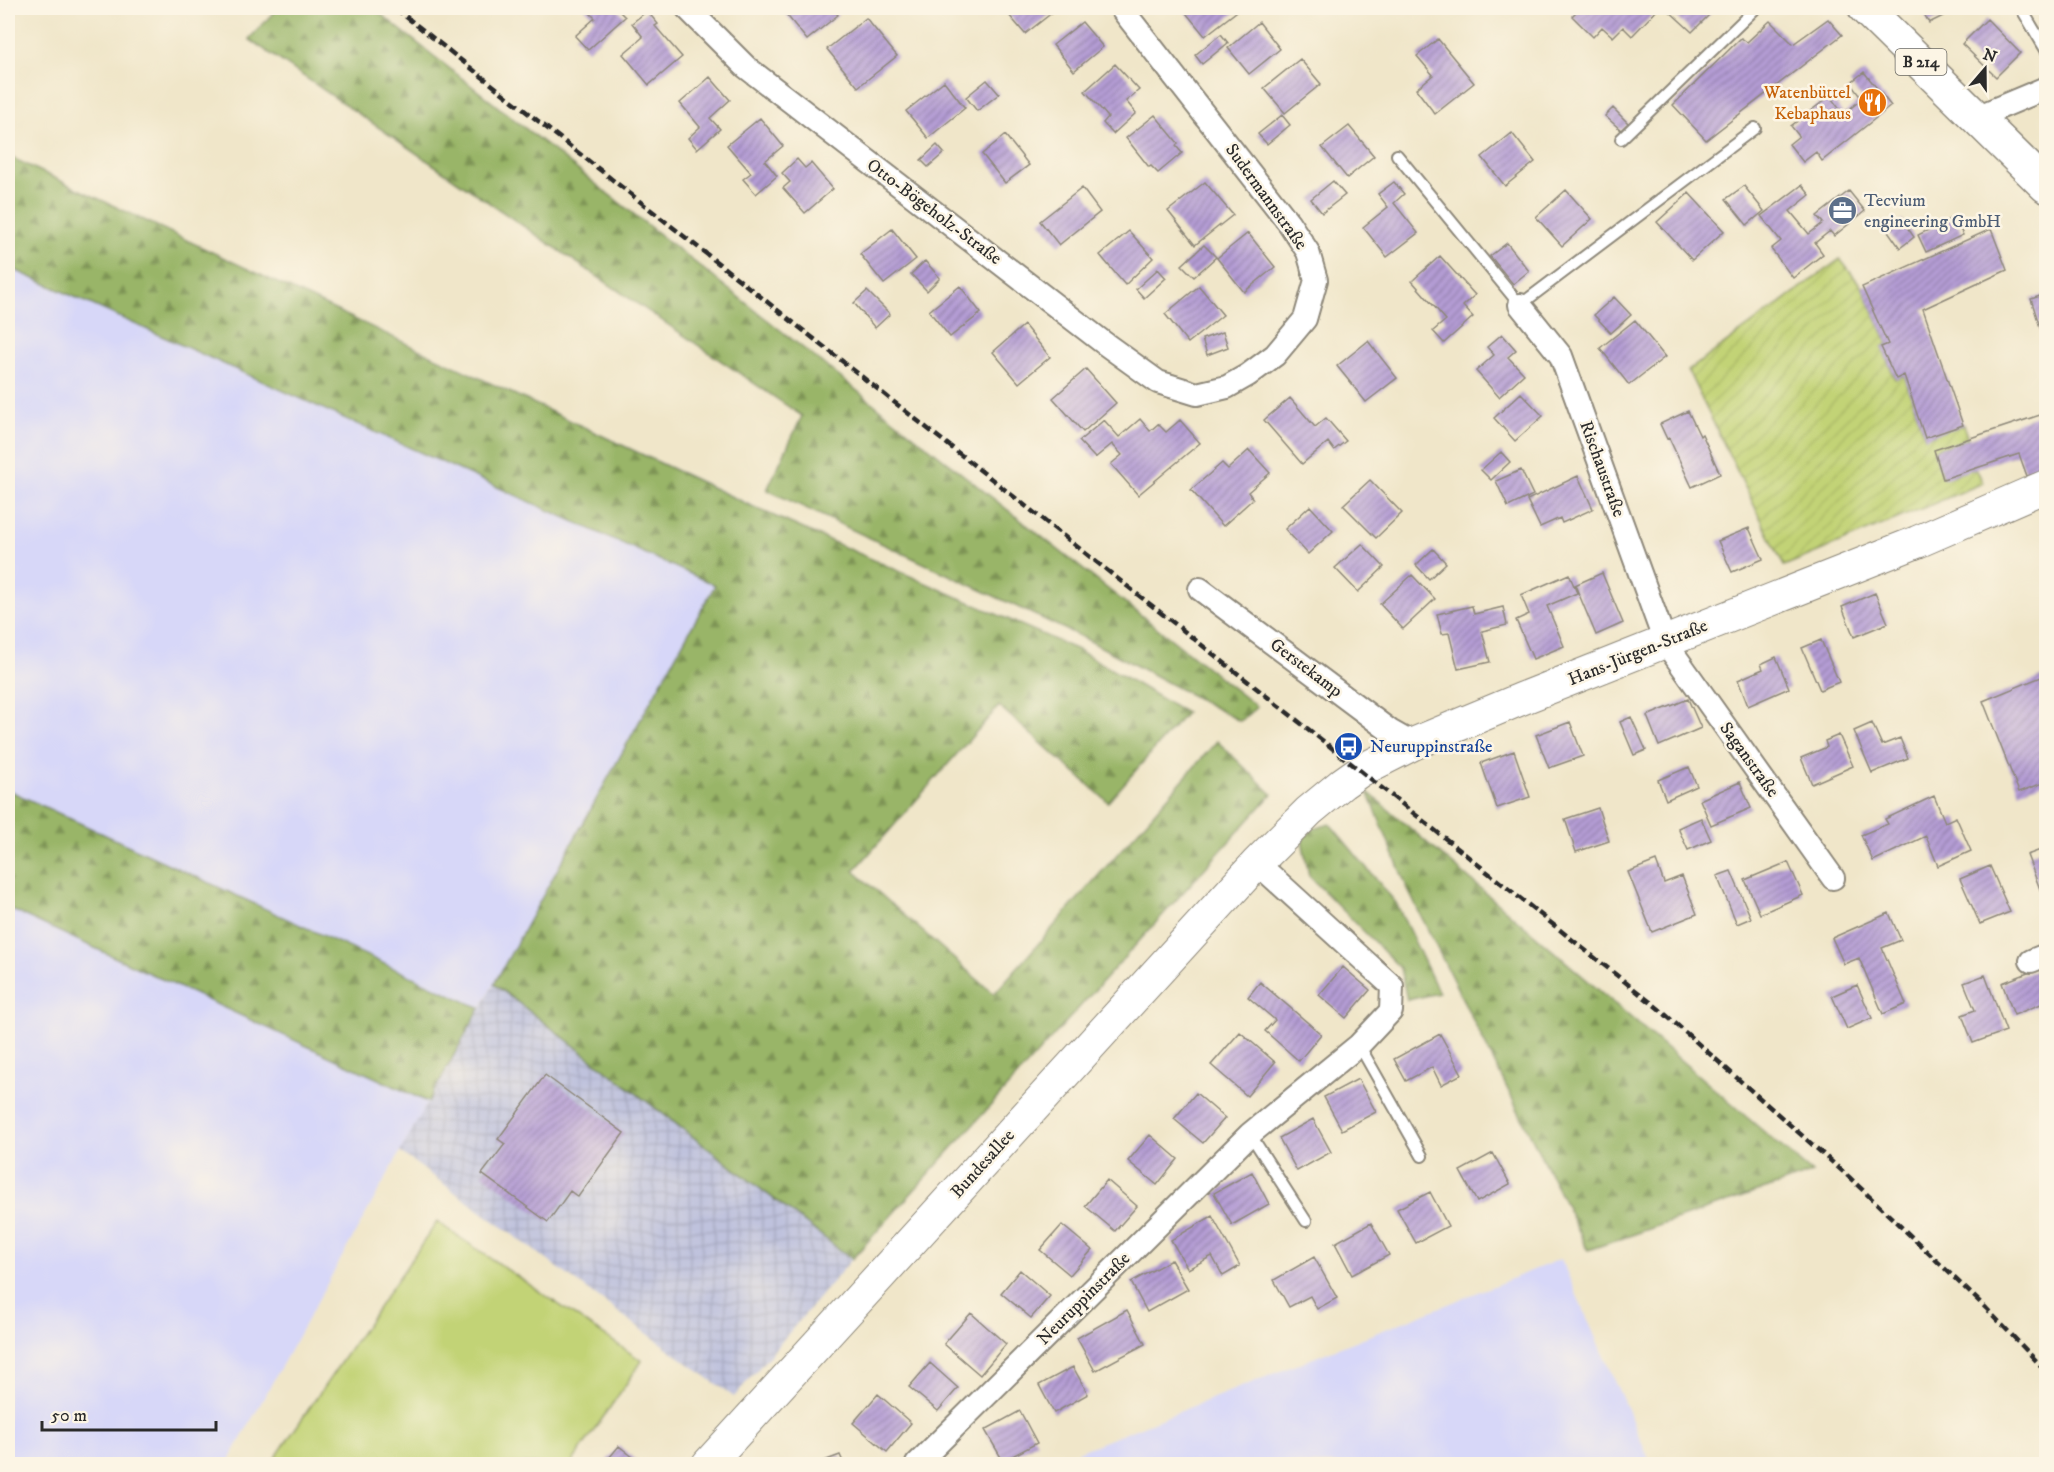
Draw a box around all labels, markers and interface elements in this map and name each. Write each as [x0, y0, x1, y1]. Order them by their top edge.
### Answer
north arrow [1955, 39, 2015, 99]
text: N [1980, 44, 1999, 67]
road number: B 214 [1896, 49, 1946, 75]
place label: Watenbüttel Kebaphaus [1763, 82, 1852, 125]
restaurant icon: Watenbüttel Kebaphaus [1856, 87, 1888, 119]
street label: Sudermannstraße [1220, 140, 1312, 254]
street label: Otto-Bögeholz-Straße [862, 154, 1006, 270]
place label: Tecvium engineering GmbH [1864, 190, 2001, 233]
office icon: Tecvium engineering GmbH [1827, 195, 1859, 227]
street label: Rischaustraße [1574, 418, 1630, 520]
street label: Hans-Jürgen-Straße [1565, 615, 1711, 691]
street label: Gerstekamp [1265, 634, 1347, 702]
street label: Saganstraße [1714, 718, 1784, 802]
bus stop icon: Neuruppinstraße [1333, 731, 1365, 763]
place label: Neuruppinstraße [1370, 736, 1493, 758]
street label: Bundesallee [946, 1125, 1020, 1203]
street label: Neuruppinstraße [1033, 1248, 1135, 1350]
scale bar [42, 1394, 216, 1432]
text: 50 m [51, 1405, 87, 1427]

